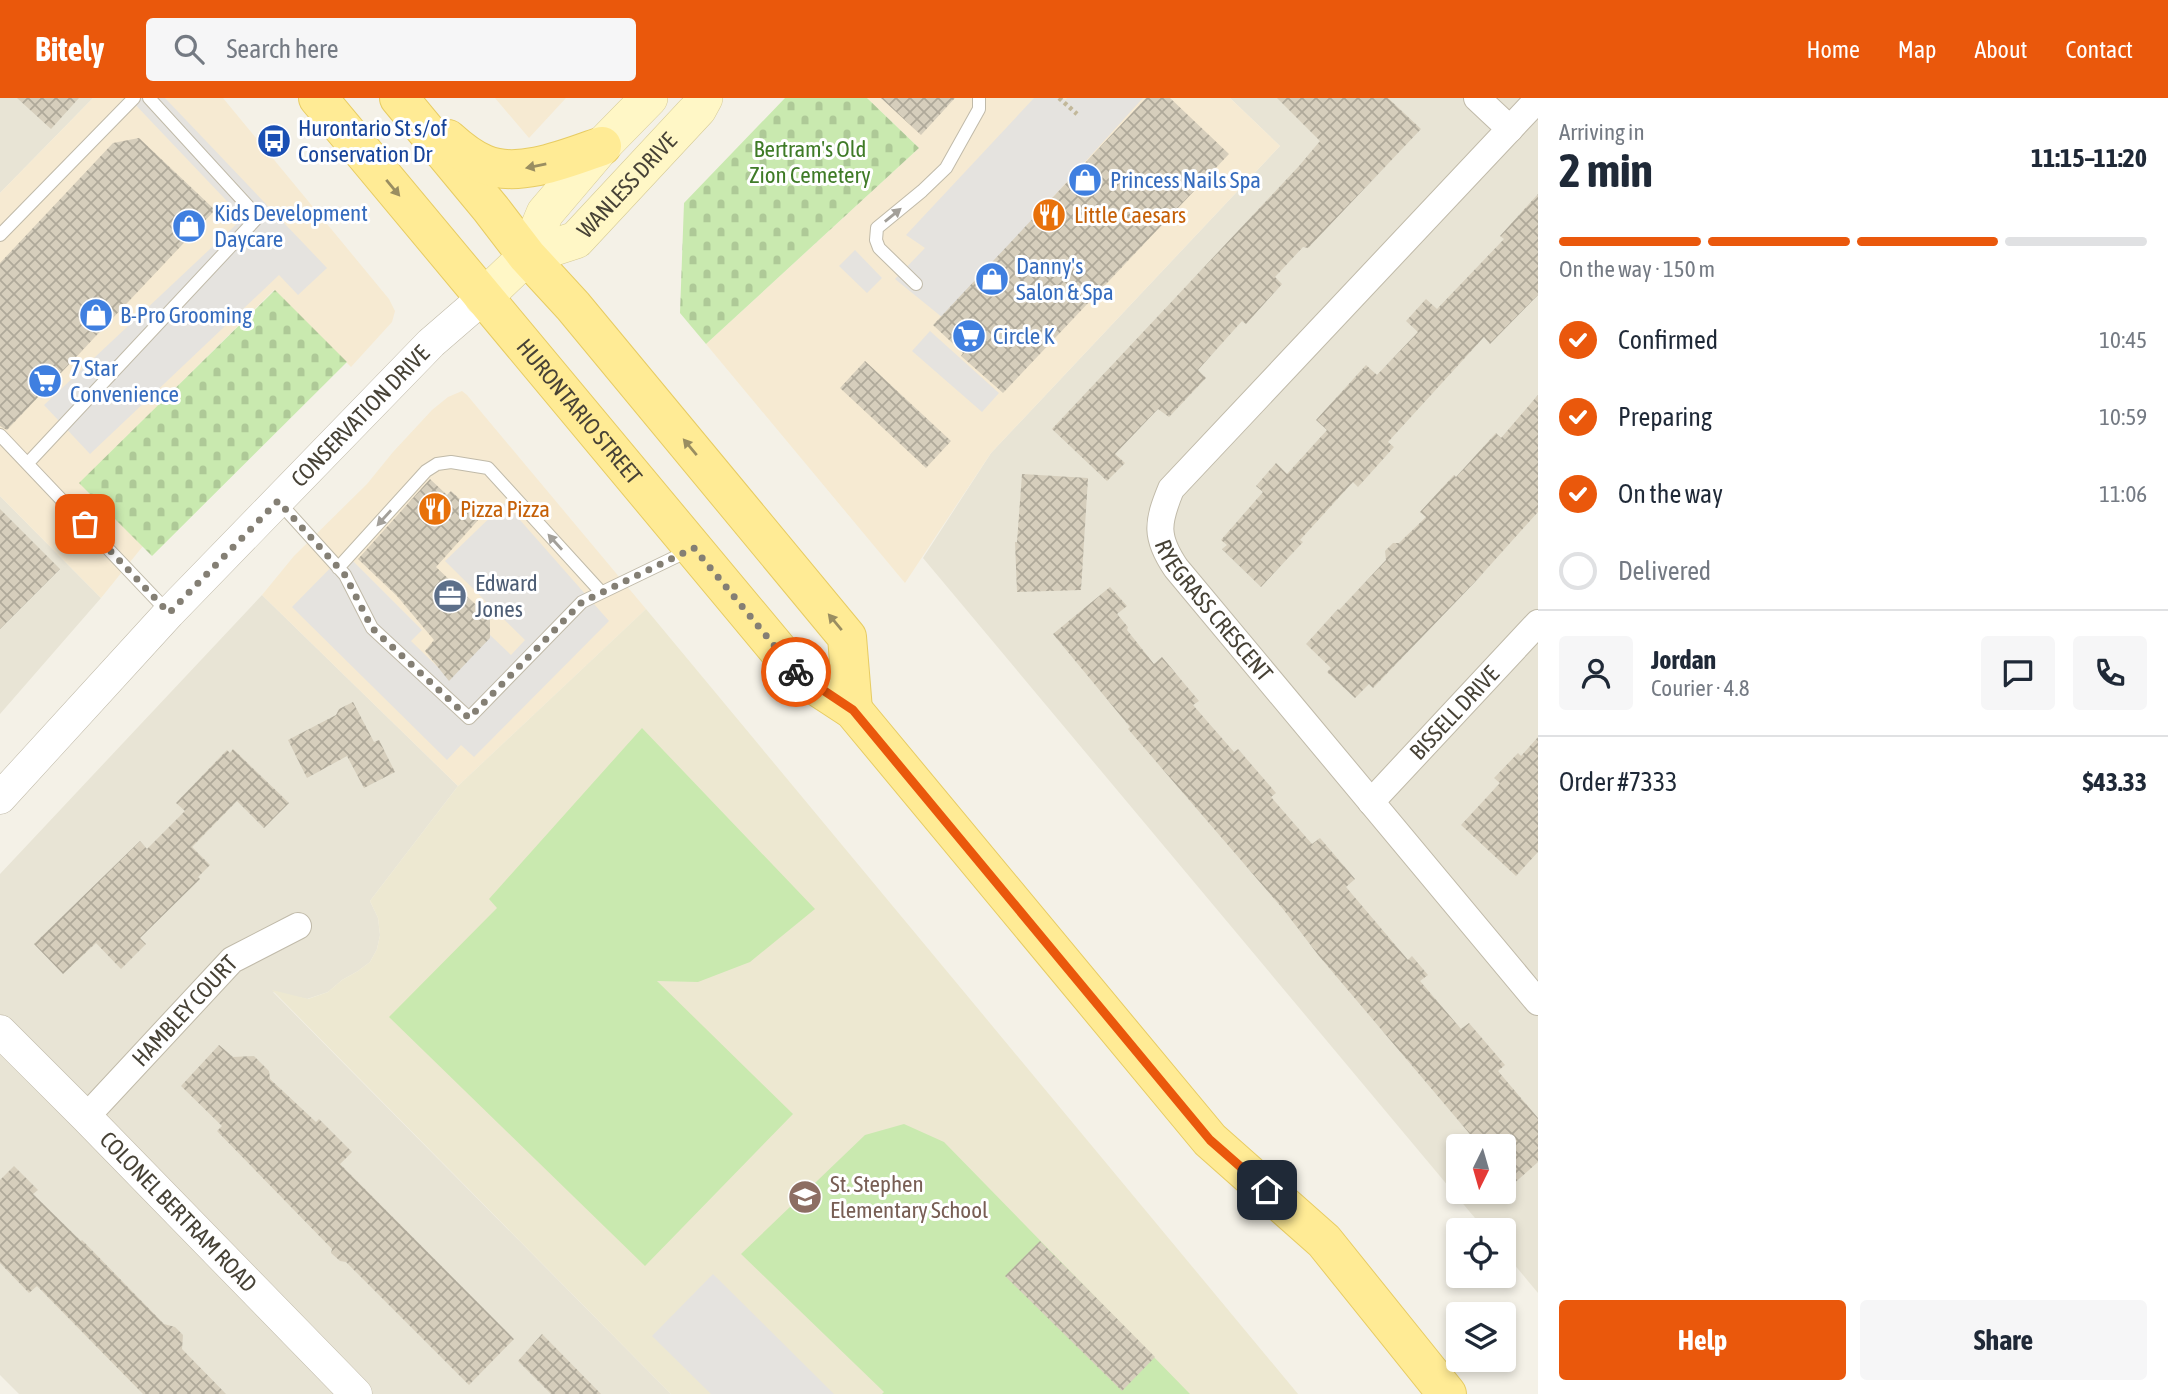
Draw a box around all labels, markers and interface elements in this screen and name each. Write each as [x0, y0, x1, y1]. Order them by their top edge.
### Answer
search box [146, 18, 636, 81]
text: Bitely [35, 30, 104, 68]
icon: search [170, 30, 208, 68]
text: Search here [226, 34, 339, 64]
text: Home [1806, 36, 1860, 63]
text: Map [1898, 36, 1936, 63]
text: About [1974, 36, 2027, 63]
text: Contact [2065, 36, 2133, 63]
place label: Hurontario St s/of Conservation Dr [298, 115, 447, 167]
text: Arriving in [1559, 119, 1645, 145]
bus stop icon: Hurontario St s/of Conservation Dr [255, 122, 293, 160]
street label: WANLESS DRIVE [572, 127, 682, 243]
park label: Bertram's Old Zion Cemetery [749, 136, 871, 188]
text: 11:15–11:20 [2031, 143, 2147, 173]
text: 2 min [1559, 144, 1653, 197]
one-way arrow [525, 160, 547, 171]
shop icon: Princess Nails Spa [1066, 161, 1104, 199]
place label: Princess Nails Spa [1110, 167, 1261, 193]
one-way arrow [385, 180, 400, 197]
restaurant icon: Little Caesars [1030, 196, 1068, 234]
place label: Kids Development Daycare [214, 200, 368, 252]
place label: Little Caesars [1074, 202, 1186, 228]
shop icon: Kids Development Daycare [170, 207, 208, 245]
one-way arrow [885, 208, 902, 223]
place label: Danny's Salon & Spa [1016, 253, 1114, 305]
text: On the way · 150 m [1559, 256, 1715, 282]
shop icon: Danny's Salon & Spa [973, 260, 1011, 298]
shop icon: B-Pro Grooming [77, 296, 115, 334]
place label: B-Pro Grooming [120, 302, 252, 328]
supermarket icon: Circle K [950, 317, 988, 355]
icon: check [1559, 321, 1597, 359]
place label: Circle K [993, 323, 1055, 349]
text: Confirmed [1618, 325, 1718, 355]
text: 10:45 [2099, 327, 2147, 353]
street label: HURONTARIO STREET [511, 334, 647, 489]
street label: CONSERVATION DRIVE [286, 340, 434, 492]
place label: 7 Star Convenience [70, 355, 179, 407]
supermarket icon: 7 Star Convenience [26, 362, 64, 400]
icon: check [1559, 398, 1597, 436]
text: Preparing [1618, 402, 1712, 432]
text: 10:59 [2099, 404, 2147, 430]
one-way arrow [682, 438, 697, 456]
icon: check [1559, 475, 1597, 513]
text: On the way [1618, 479, 1723, 509]
text: 11:06 [2099, 481, 2147, 507]
restaurant icon: Pizza Pizza [416, 490, 454, 528]
pin [55, 494, 115, 554]
place label: Pizza Pizza [460, 496, 550, 522]
icon: bag [66, 505, 104, 543]
one-way arrow [376, 509, 392, 526]
one-way arrow [547, 533, 563, 551]
street label: RYEGRASS CRESCENT [1150, 536, 1278, 686]
text: Delivered [1618, 556, 1711, 586]
place label: Edward Jones [475, 570, 538, 622]
office icon: Edward Jones [431, 577, 469, 615]
one-way arrow [828, 614, 843, 631]
button: person [1559, 636, 1633, 710]
button: chat [1981, 636, 2055, 710]
button: phone [2073, 636, 2147, 710]
courier [761, 637, 831, 707]
text: Jordan [1651, 645, 1716, 675]
icon: bike [777, 653, 815, 691]
street label: BISSELL DRIVE [1404, 661, 1504, 765]
text: Courier · 4.8 [1651, 675, 1750, 701]
text: Order #7333 [1559, 767, 1678, 797]
text: $43.33 [2083, 767, 2147, 797]
street label: HAMBLEY COURT [127, 950, 242, 1072]
street label: COLONEL BERTRAM ROAD [95, 1126, 262, 1297]
north arrow [1446, 1134, 1516, 1204]
map controls [1446, 1134, 1516, 1372]
pin [1237, 1160, 1297, 1220]
place label: St. Stephen Elementary School [830, 1171, 988, 1223]
icon: home [1248, 1171, 1286, 1209]
school or university icon: St. Stephen Elementary School [786, 1178, 824, 1216]
button: locate [1446, 1218, 1516, 1288]
button: Help [1559, 1300, 1846, 1380]
button: Share [1860, 1300, 2147, 1380]
button: layers [1446, 1302, 1516, 1372]

